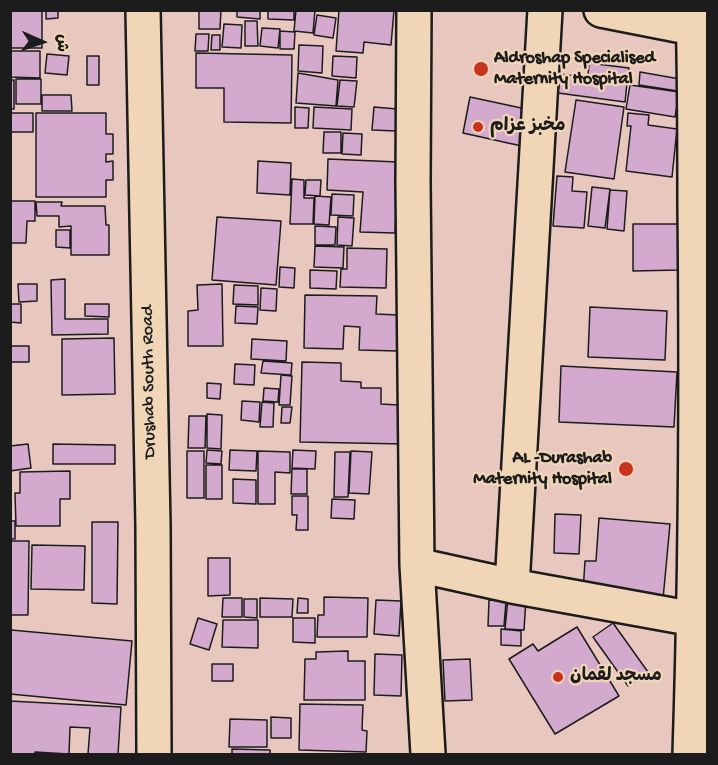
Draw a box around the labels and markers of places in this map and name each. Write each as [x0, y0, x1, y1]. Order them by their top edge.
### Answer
place label: Aldroshap Specialised Maternity Hospital [494, 48, 655, 90]
marker: Aldroshap Specialised Maternity Hospital [472, 60, 490, 78]
place label: مخبز عزام [490, 116, 565, 138]
marker: مخبز عزام [471, 120, 485, 134]
place label: AL -Durashab Maternity Hospital [473, 448, 612, 490]
marker: AL -Durashab Maternity Hospital [617, 460, 635, 478]
place label: مسجد لقمان [570, 666, 662, 688]
marker: مسجد لقمان [551, 670, 565, 684]

